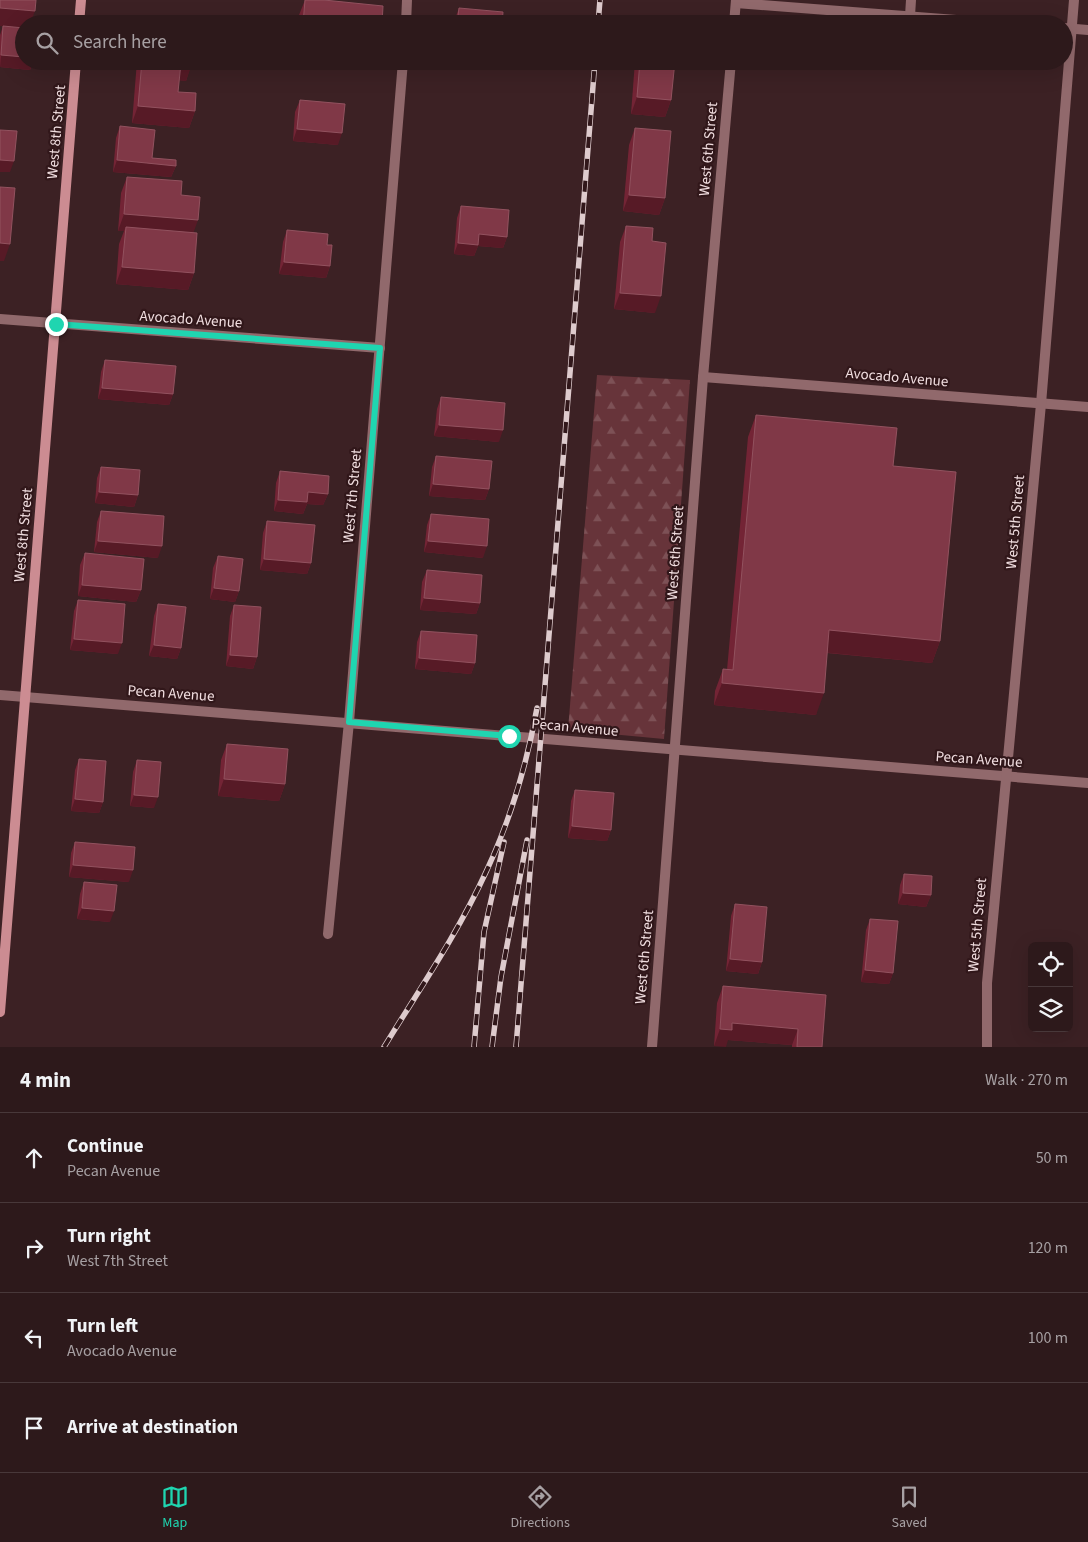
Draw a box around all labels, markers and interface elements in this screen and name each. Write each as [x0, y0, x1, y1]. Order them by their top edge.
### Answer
search box [15, 15, 1073, 70]
icon: search [33, 29, 61, 57]
text: Search here [73, 29, 167, 56]
street label: West 8th Street [42, 84, 71, 180]
street label: West 6th Street [694, 101, 723, 197]
street label: Avocado Avenue [139, 305, 243, 334]
route end [45, 313, 68, 336]
street label: Avocado Avenue [845, 363, 949, 392]
street label: West 7th Street [338, 448, 367, 544]
street label: West 5th Street [1001, 474, 1030, 570]
street label: West 8th Street [9, 487, 38, 583]
street label: West 6th Street [662, 505, 689, 601]
street label: Pecan Avenue [127, 680, 215, 707]
street label: Pecan Avenue [531, 713, 619, 742]
route start [498, 725, 521, 748]
street label: Pecan Avenue [935, 746, 1023, 773]
street label: West 5th Street [963, 877, 992, 973]
street label: West 6th Street [630, 909, 659, 1005]
map controls [1028, 942, 1073, 1032]
button: locate [1028, 942, 1073, 987]
button: layers [1028, 987, 1073, 1032]
text: 4 min [20, 1065, 71, 1095]
text: Walk · 270 m [985, 1069, 1068, 1091]
text: Continue [67, 1133, 144, 1160]
icon: ahead [20, 1144, 48, 1172]
text: 50 m [1036, 1147, 1068, 1169]
text: Pecan Avenue [67, 1160, 160, 1182]
text: Turn right [67, 1223, 151, 1250]
icon: right [20, 1234, 48, 1262]
text: 120 m [1028, 1237, 1068, 1259]
text: West 7th Street [67, 1250, 168, 1272]
text: Turn left [67, 1313, 138, 1340]
icon: left [20, 1324, 48, 1352]
text: 100 m [1028, 1327, 1068, 1349]
text: Avocado Avenue [67, 1340, 177, 1362]
icon: arrive [20, 1414, 48, 1442]
text: Arrive at destination [67, 1414, 238, 1441]
tab: Map [161, 1483, 189, 1533]
tab: Directions [511, 1483, 570, 1533]
tab: Saved [891, 1483, 927, 1533]

